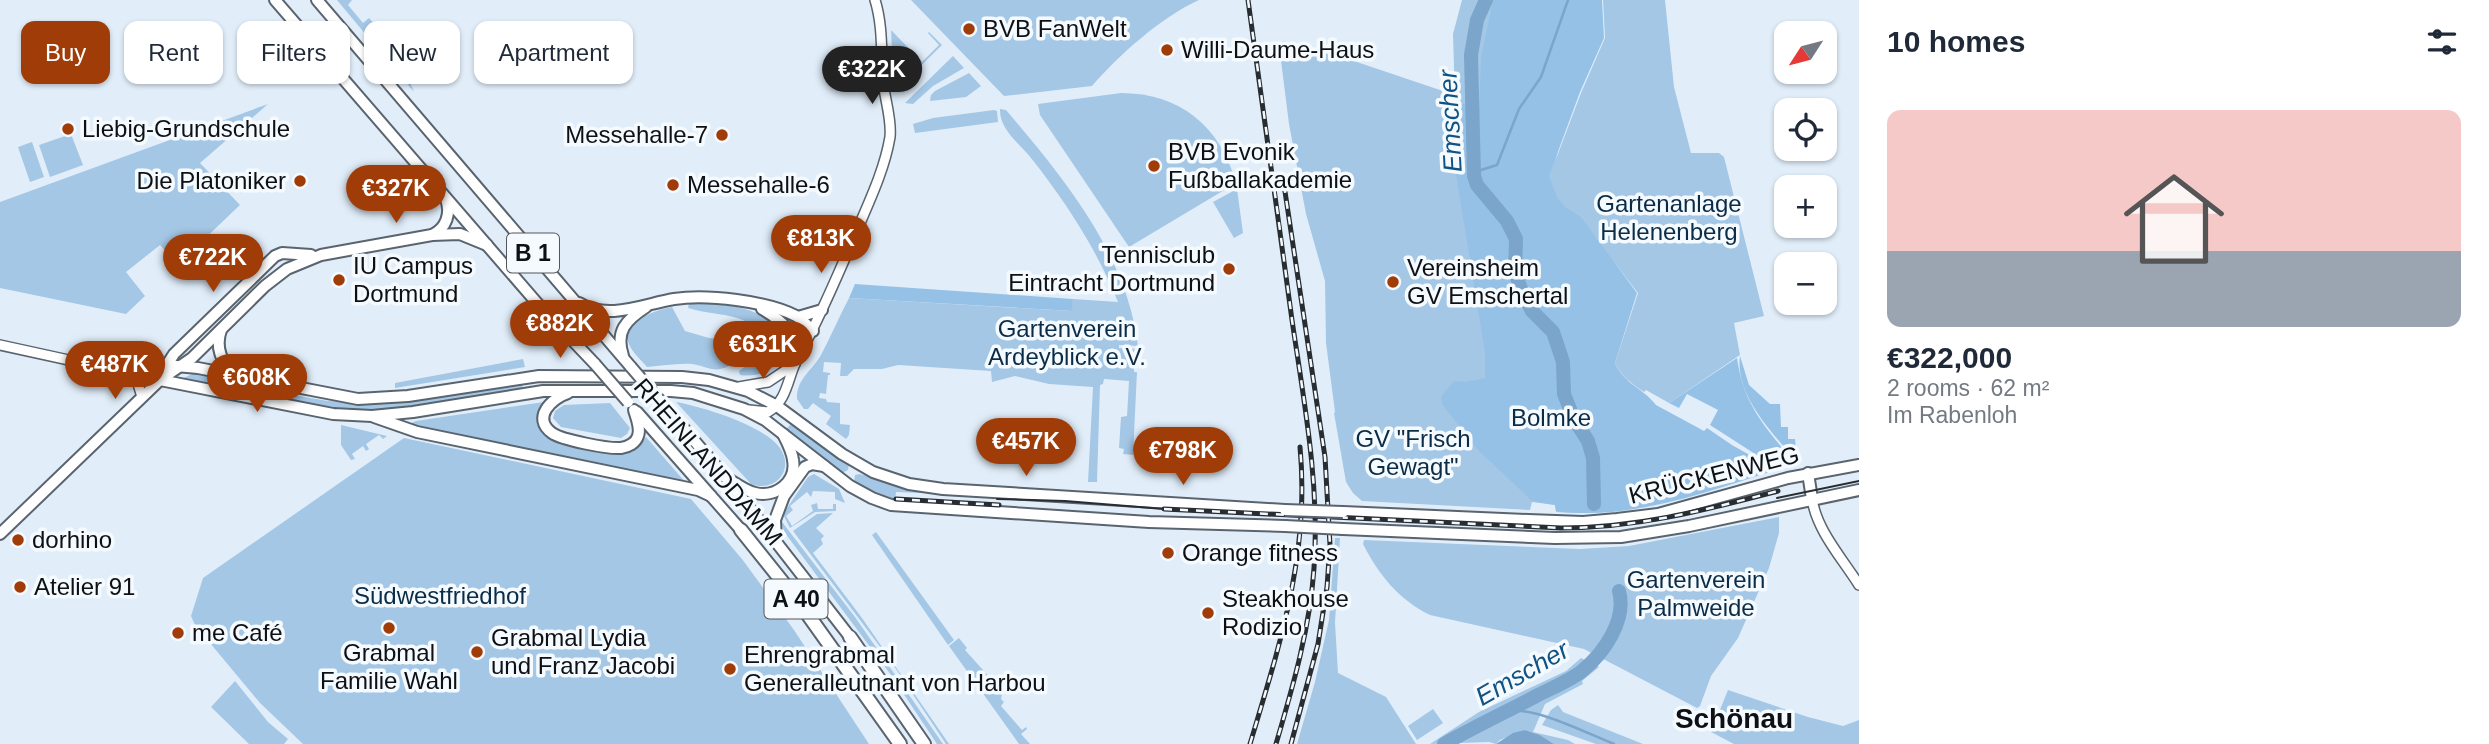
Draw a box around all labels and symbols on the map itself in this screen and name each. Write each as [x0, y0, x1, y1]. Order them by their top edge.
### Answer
place label: BVB FanWelt [983, 15, 1127, 42]
marker: BVB FanWelt [961, 21, 977, 37]
north arrow [1774, 21, 1838, 84]
place label: Willi-Daume-Haus [1181, 36, 1374, 63]
marker: Willi-Daume-Haus [1159, 42, 1175, 58]
pin: €322K [823, 46, 921, 106]
water label: Emscher [1432, 68, 1468, 173]
place label: Liebig-Grundschule [82, 115, 290, 142]
marker: Liebig-Grundschule [60, 121, 76, 137]
place label: Messehalle-7 [565, 121, 708, 148]
marker: Messehalle-7 [714, 127, 730, 143]
place label: BVB Evonik Fußballakademie [1168, 138, 1352, 193]
marker: BVB Evonik Fußballakademie [1146, 158, 1162, 174]
pin: €327K [347, 166, 445, 225]
place label: Die Platoniker [137, 167, 286, 194]
place label: Messehalle-6 [687, 171, 830, 198]
marker: Die Platoniker [292, 173, 308, 189]
marker: Messehalle-6 [665, 177, 681, 193]
park label: Gartenanlage Helenenberg [1596, 190, 1742, 245]
pin: €813K [772, 216, 870, 275]
pin: €722K [164, 234, 262, 294]
road number: B 1 [507, 234, 559, 272]
place label: Tennisclub Eintracht Dortmund [1008, 241, 1215, 296]
place label: IU Campus Dortmund [353, 252, 473, 307]
place label: Vereinsheim GV Emschertal [1407, 254, 1568, 309]
marker: Tennisclub Eintracht Dortmund [1221, 261, 1237, 277]
marker: IU Campus Dortmund [331, 272, 347, 288]
marker: Vereinsheim GV Emschertal [1385, 274, 1401, 290]
pin: €882K [511, 300, 609, 360]
park label: Gartenverein Ardeyblick e.V. [988, 315, 1146, 370]
pin: €631K [714, 322, 812, 381]
pin: €487K [66, 342, 164, 401]
pin: €608K [208, 354, 306, 414]
street label: RHEINLANDDAMM [629, 373, 788, 551]
park label: Bolmke [1511, 404, 1591, 431]
pin: €457K [977, 419, 1075, 478]
park label: GV "Frisch Gewagt" [1355, 425, 1471, 480]
pin: €798K [1134, 428, 1232, 487]
street label: KRÜCKENWEG [1626, 440, 1802, 509]
place label: dorhino [32, 526, 112, 553]
marker: dorhino [10, 532, 26, 548]
place label: Orange fitness [1182, 539, 1338, 566]
marker: Orange fitness [1160, 545, 1176, 561]
park label: Gartenverein Palmweide [1627, 566, 1765, 621]
place label: Atelier 91 [34, 573, 135, 600]
marker: Atelier 91 [12, 579, 28, 595]
road number: A 40 [764, 580, 828, 618]
park label: Südwestfriedhof [354, 582, 526, 609]
place label: Steakhouse Rodizio [1222, 585, 1349, 640]
marker: Steakhouse Rodizio [1200, 605, 1216, 621]
place label: me Café [192, 619, 283, 646]
marker: Grabmal Familie Wahl [381, 620, 397, 636]
place label: Grabmal Lydia und Franz Jacobi [491, 624, 675, 679]
marker: me Café [170, 625, 186, 641]
water label: Emscher [1470, 634, 1575, 712]
place label: Grabmal Familie Wahl [320, 639, 458, 694]
place label: Ehrengrabmal Generalleutnant von Harbou [744, 641, 1046, 696]
marker: Grabmal Lydia und Franz Jacobi [469, 644, 485, 660]
marker: Ehrengrabmal Generalleutnant von Harbou [722, 661, 738, 677]
district label: Schönau [1675, 703, 1793, 734]

